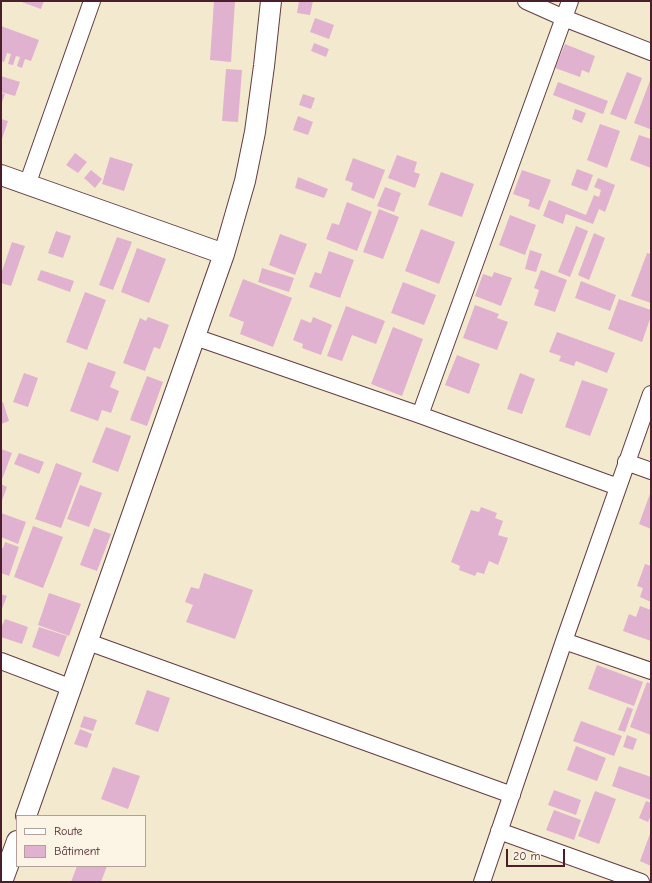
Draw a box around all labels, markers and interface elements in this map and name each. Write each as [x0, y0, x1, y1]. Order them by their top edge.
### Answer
legend [16, 815, 146, 867]
text: Route [54, 824, 83, 838]
scale bar [508, 841, 567, 867]
text: Bâtiment [54, 844, 100, 858]
text: 20 m [513, 849, 541, 863]

